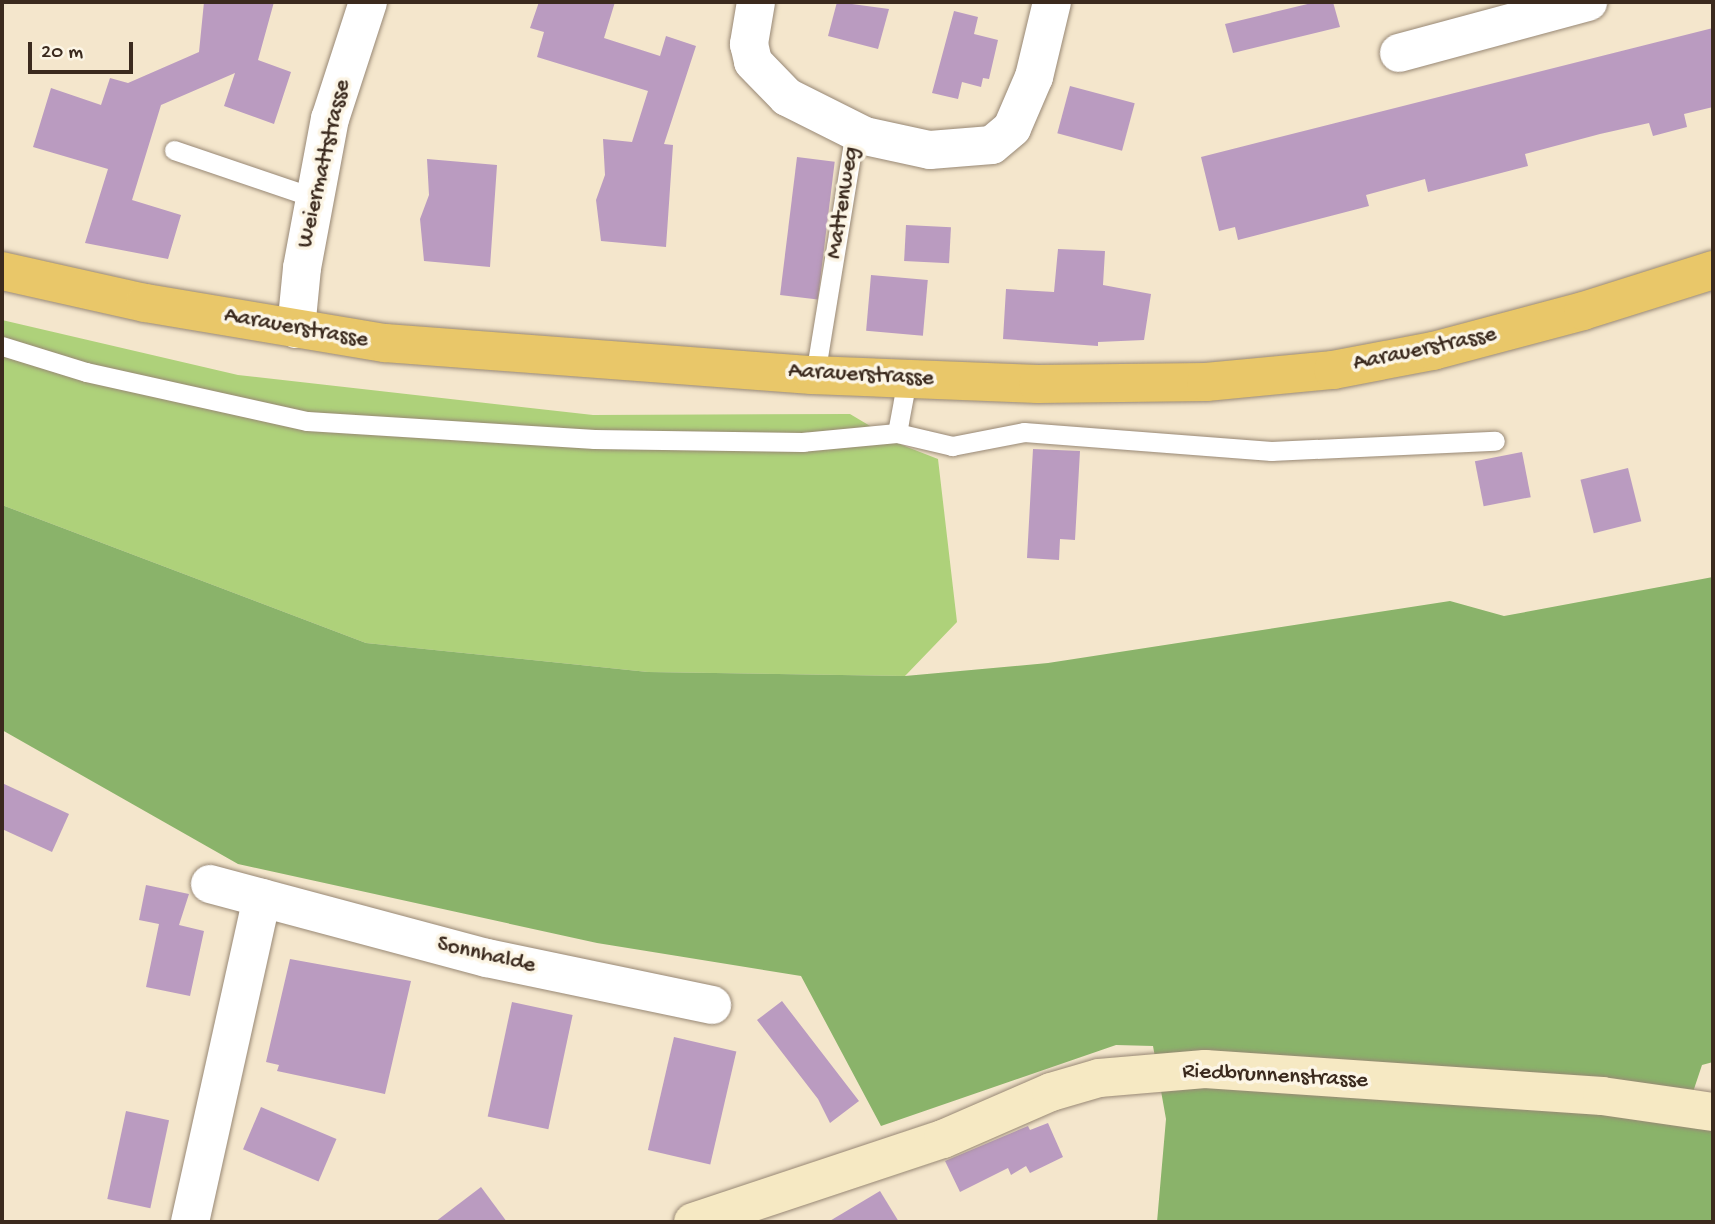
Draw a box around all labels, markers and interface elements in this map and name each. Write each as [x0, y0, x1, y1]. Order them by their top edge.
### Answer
scale bar [32, 28, 136, 72]
text: 20 m [41, 41, 83, 66]
street label: Weiermattstrasse [292, 77, 358, 251]
street label: Mattenweg [822, 145, 866, 261]
street label: Aarauerstrasse [222, 303, 370, 355]
street label: Aarauerstrasse [1351, 321, 1499, 379]
street label: Aarauerstrasse [788, 358, 934, 394]
street label: Sonnhalde [434, 931, 538, 981]
street label: Riedbrunnenstrasse [1182, 1058, 1368, 1096]

